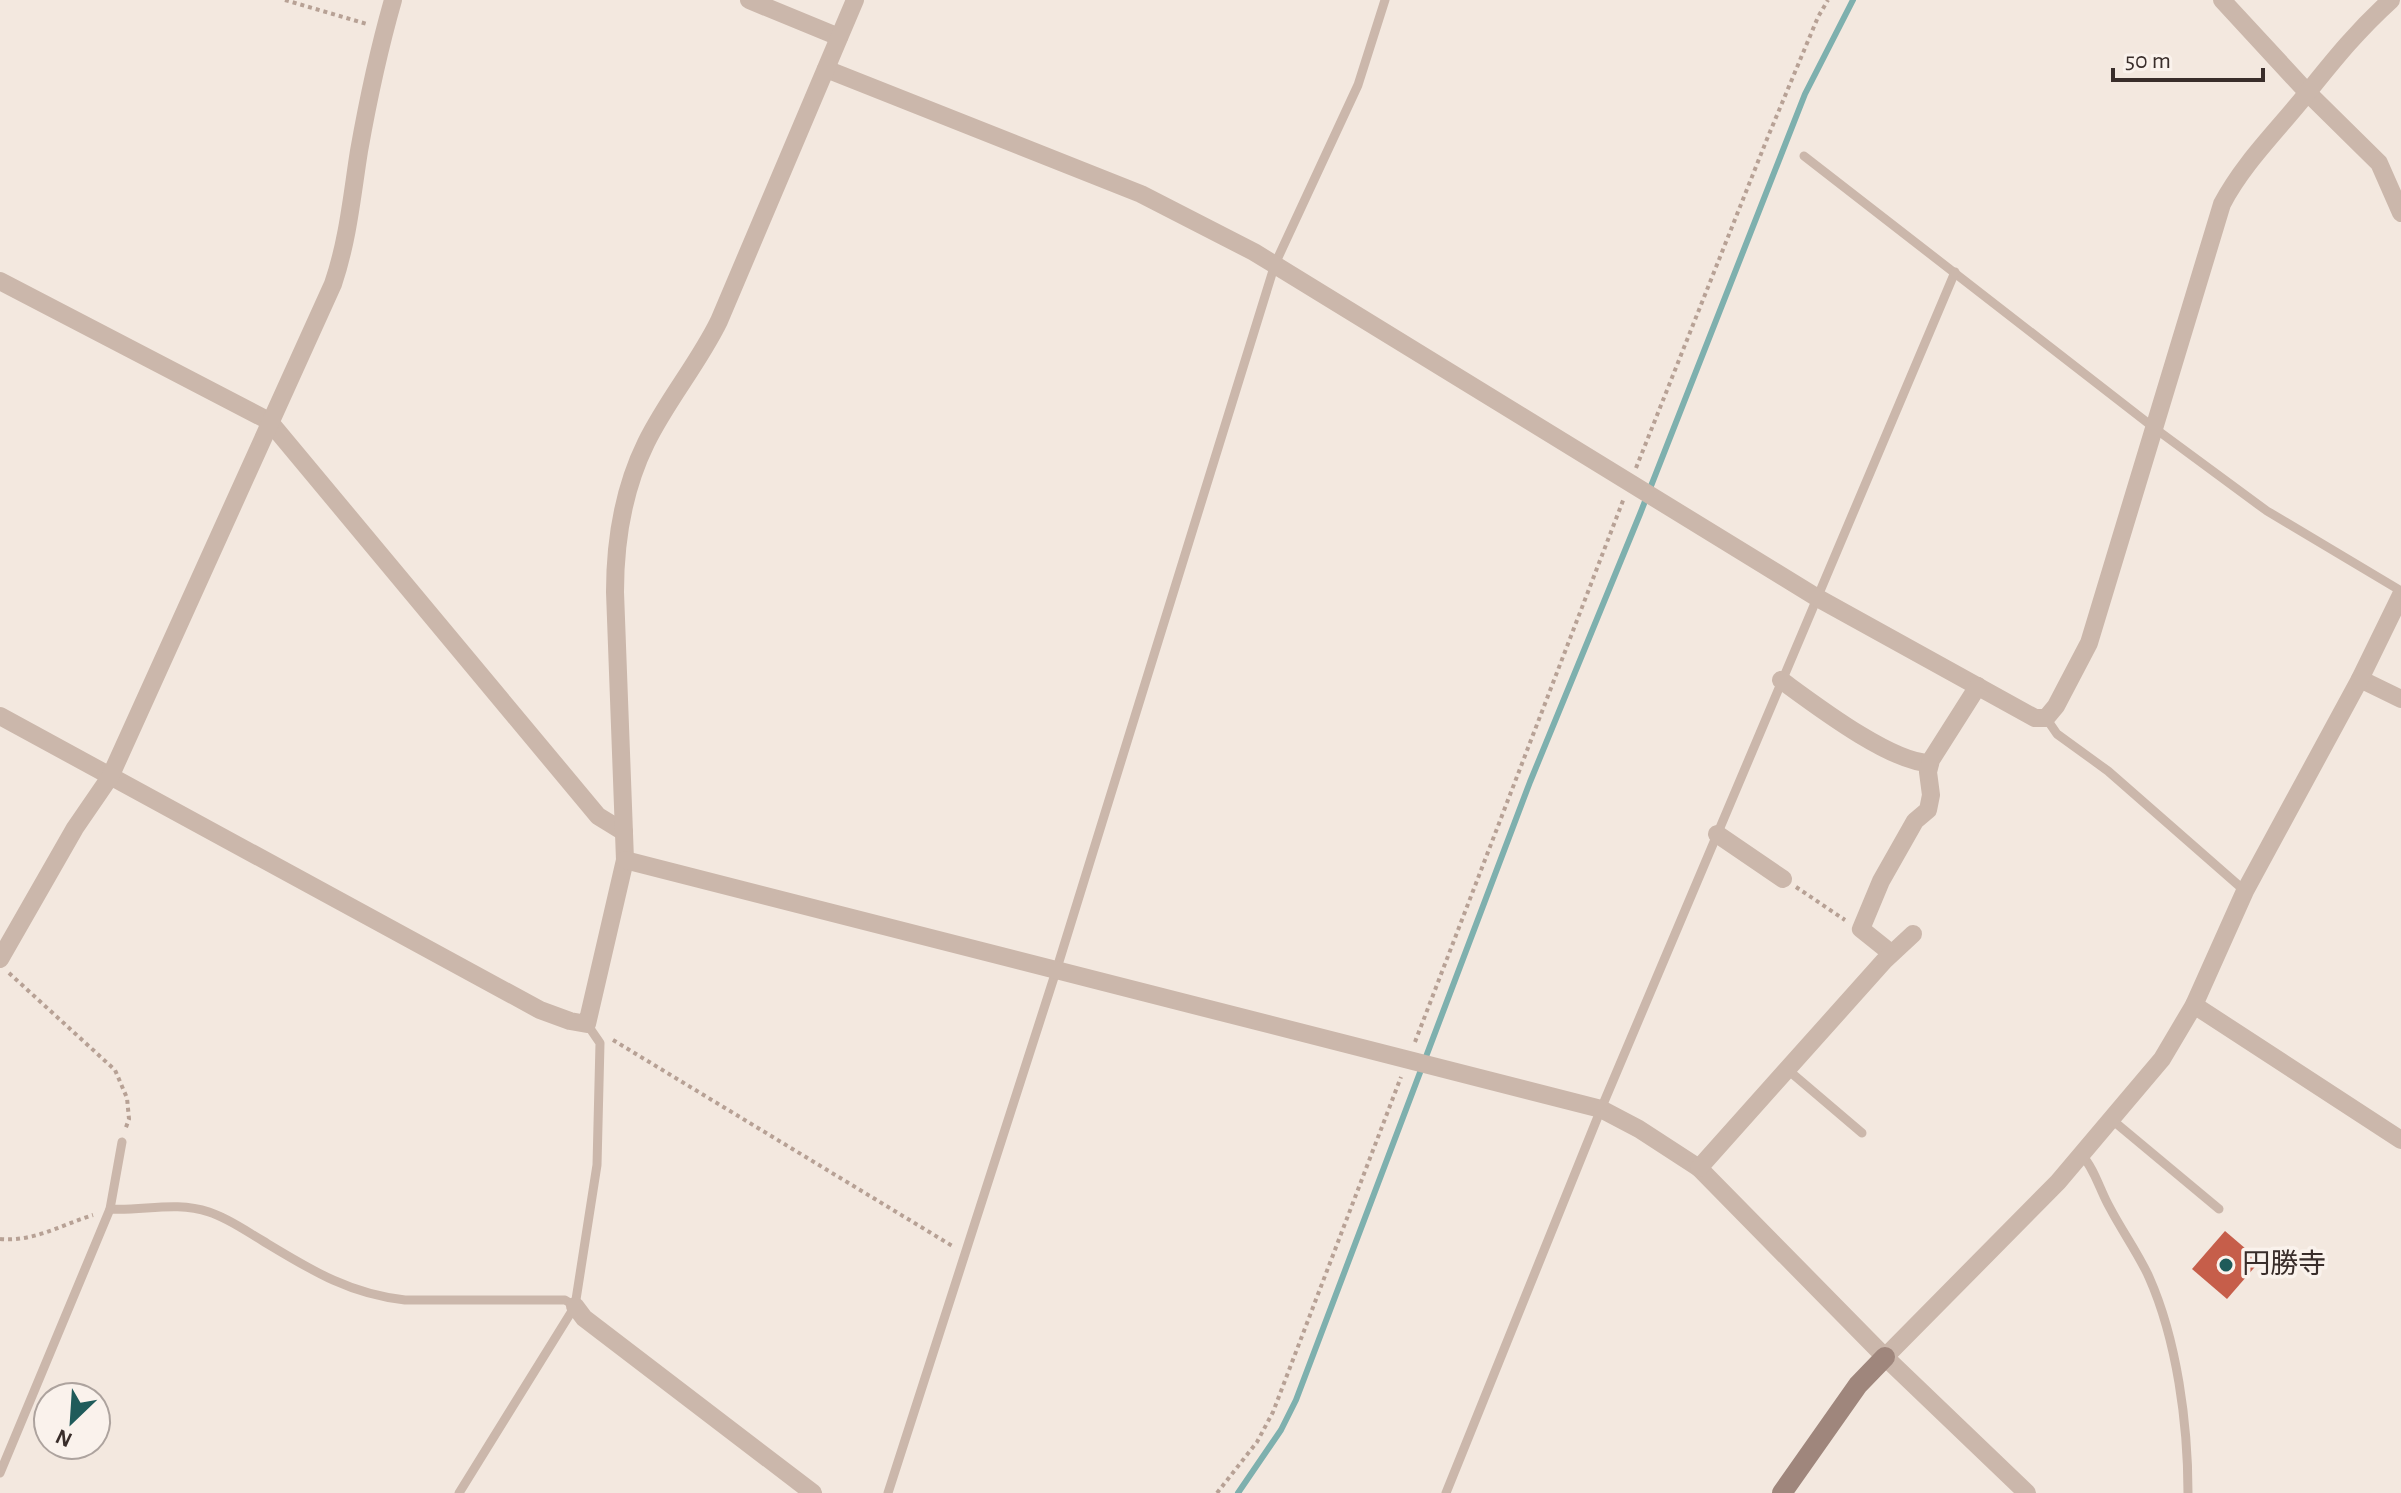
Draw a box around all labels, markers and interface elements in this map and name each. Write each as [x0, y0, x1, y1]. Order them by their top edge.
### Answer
scale bar [2113, 32, 2263, 82]
text: 50 m [2125, 49, 2171, 73]
place label: 円勝寺 [2242, 1249, 2326, 1279]
marker: 円勝寺 [2217, 1256, 2235, 1274]
north arrow [32, 1381, 112, 1461]
text: N [52, 1425, 76, 1451]

